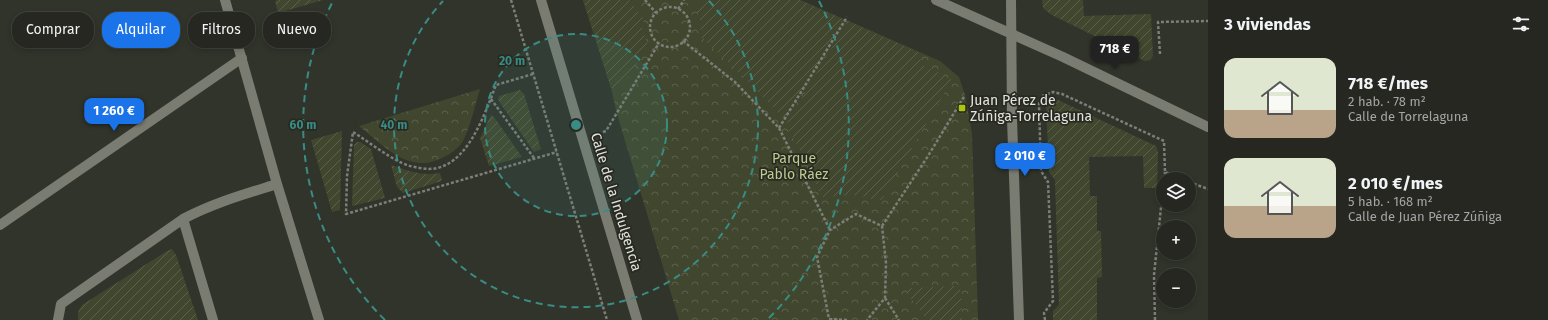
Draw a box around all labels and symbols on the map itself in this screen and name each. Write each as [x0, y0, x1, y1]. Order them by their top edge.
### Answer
pin: 718 € [1087, 36, 1143, 70]
text: 20 m [499, 54, 525, 68]
place label: Juan Pérez de Zúñiga-Torrelaguna [970, 92, 1092, 125]
pin: 1 260 € [77, 98, 151, 132]
marker: Juan Pérez de Zúñiga-Torrelaguna [957, 103, 967, 113]
text: 60 m [290, 118, 316, 132]
text: 40 m [381, 118, 407, 132]
centre of rings [569, 118, 583, 132]
street label: Calle de la Indulgencia [587, 131, 645, 273]
pin: 2 010 € [988, 143, 1062, 177]
park label: Parque Pablo Ráez [760, 150, 828, 183]

